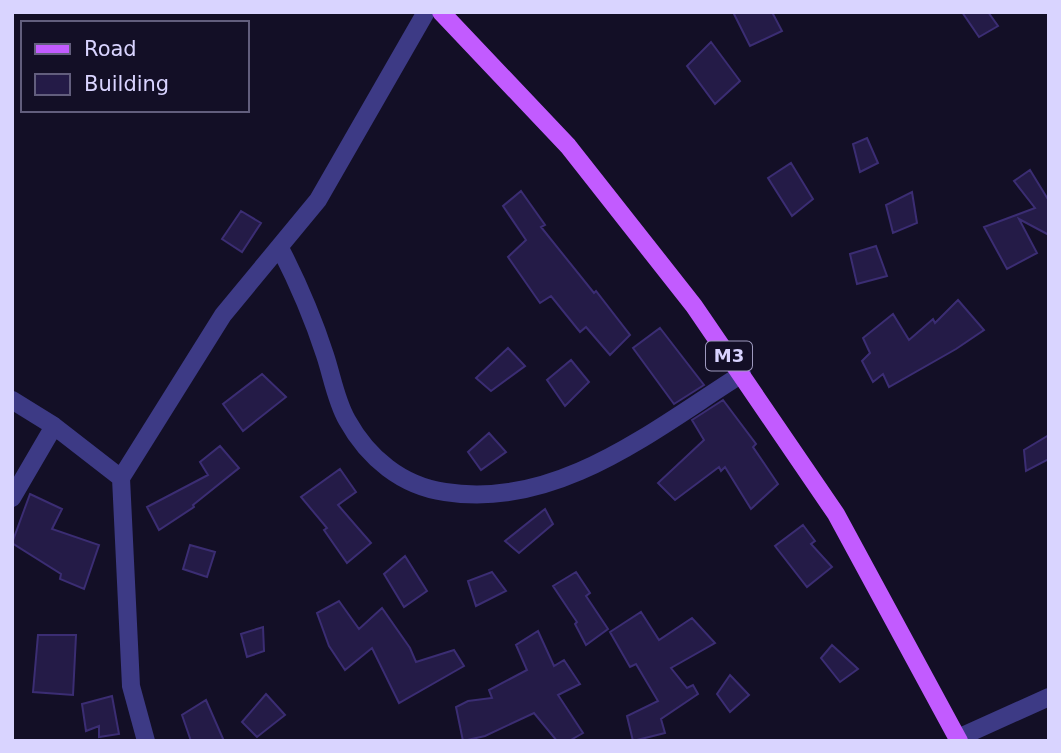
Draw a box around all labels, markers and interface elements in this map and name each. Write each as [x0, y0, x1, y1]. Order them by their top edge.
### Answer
legend [21, 21, 248, 112]
text: Road [84, 37, 137, 61]
text: Building [84, 72, 169, 96]
road number: M3 [706, 342, 752, 370]

